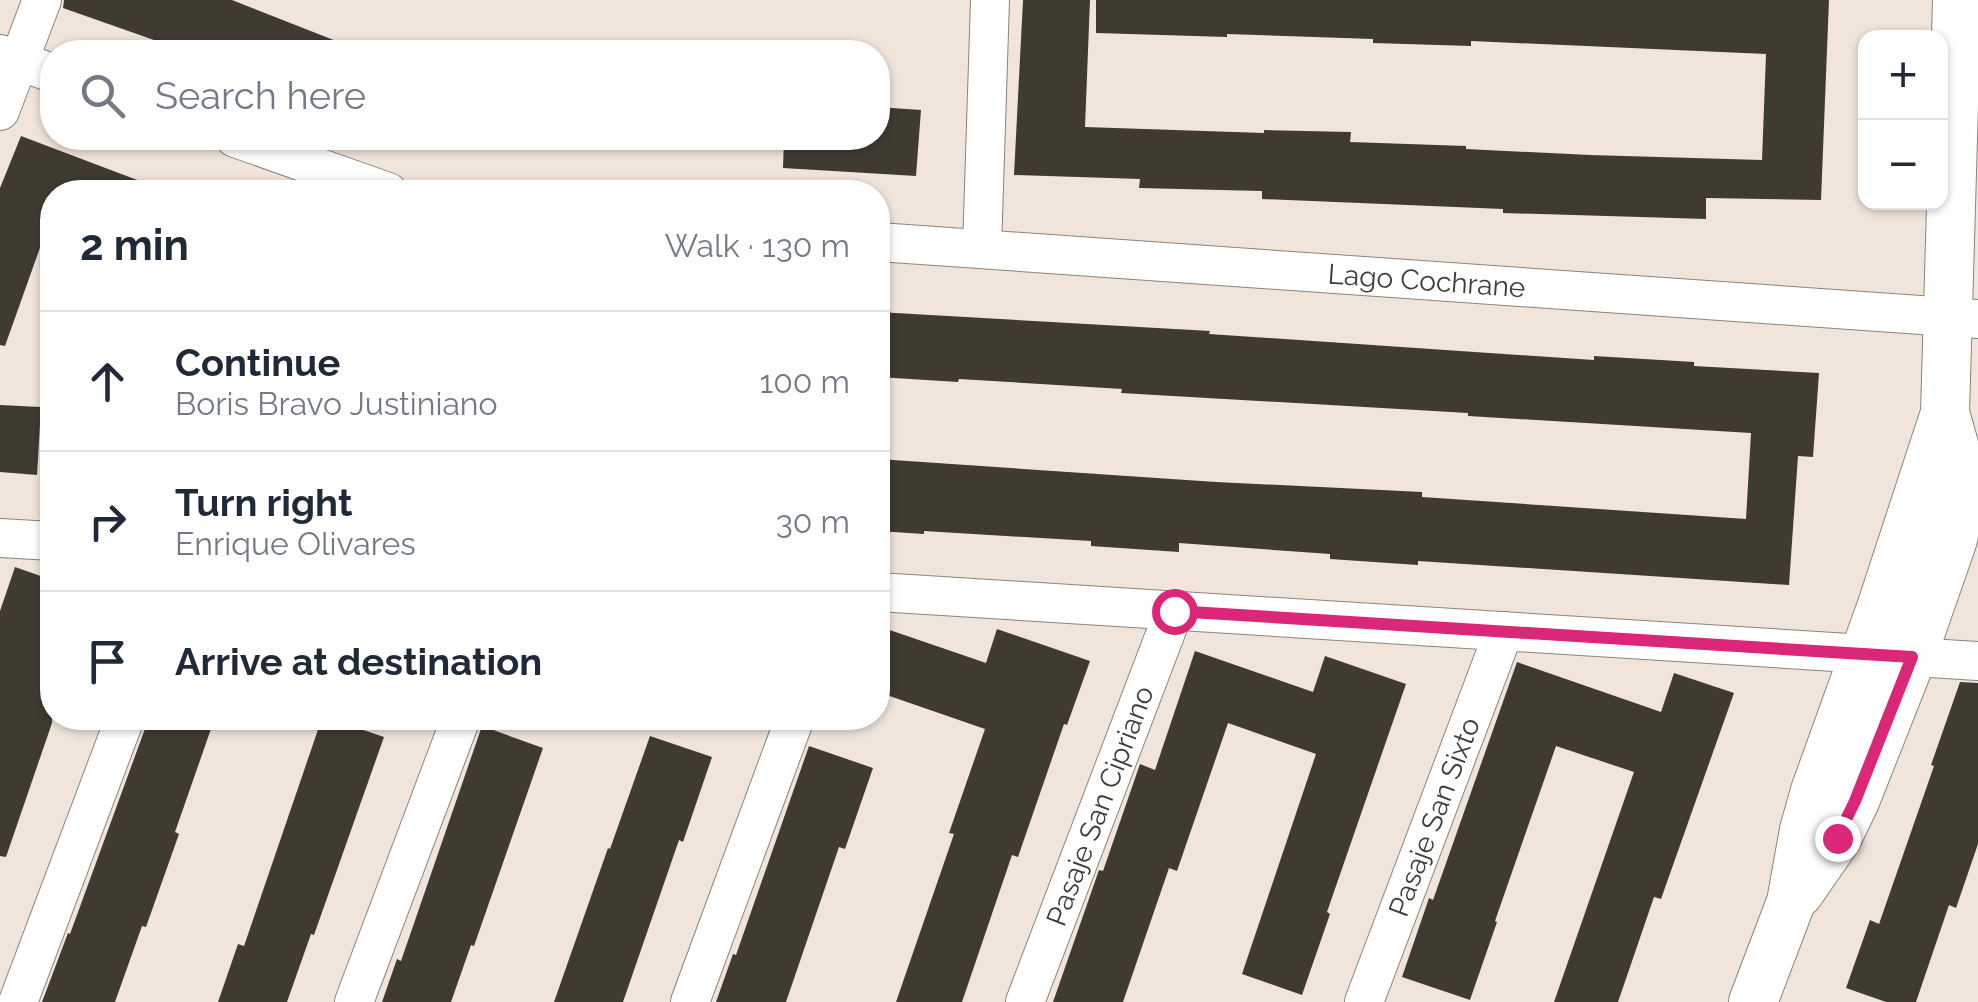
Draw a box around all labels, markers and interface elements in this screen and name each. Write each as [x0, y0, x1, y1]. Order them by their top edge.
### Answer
map controls [1858, 30, 1948, 210]
button: + [1858, 30, 1948, 120]
search box [40, 40, 890, 150]
icon: search [75, 68, 130, 123]
text: Search here [155, 73, 366, 118]
button: − [1858, 120, 1948, 210]
text: 2 min [80, 221, 189, 270]
text: Walk · 130 m [665, 227, 850, 264]
street label: Lago Cochrane [1327, 257, 1527, 304]
text: Continue [175, 340, 340, 385]
icon: ahead [80, 354, 135, 409]
text: 100 m [760, 363, 850, 400]
text: Boris Bravo Justiniano [175, 385, 498, 422]
text: Turn right [175, 480, 352, 525]
icon: right [80, 494, 135, 549]
text: 30 m [776, 503, 850, 540]
text: Enrique Olivares [175, 525, 416, 562]
route start [1152, 589, 1198, 635]
icon: arrive [80, 634, 135, 689]
text: Arrive at destination [175, 639, 542, 684]
street label: Pasaje San Cipriano [1039, 681, 1160, 930]
street label: Pasaje San Sixto [1381, 713, 1486, 921]
route end [1815, 816, 1861, 862]

